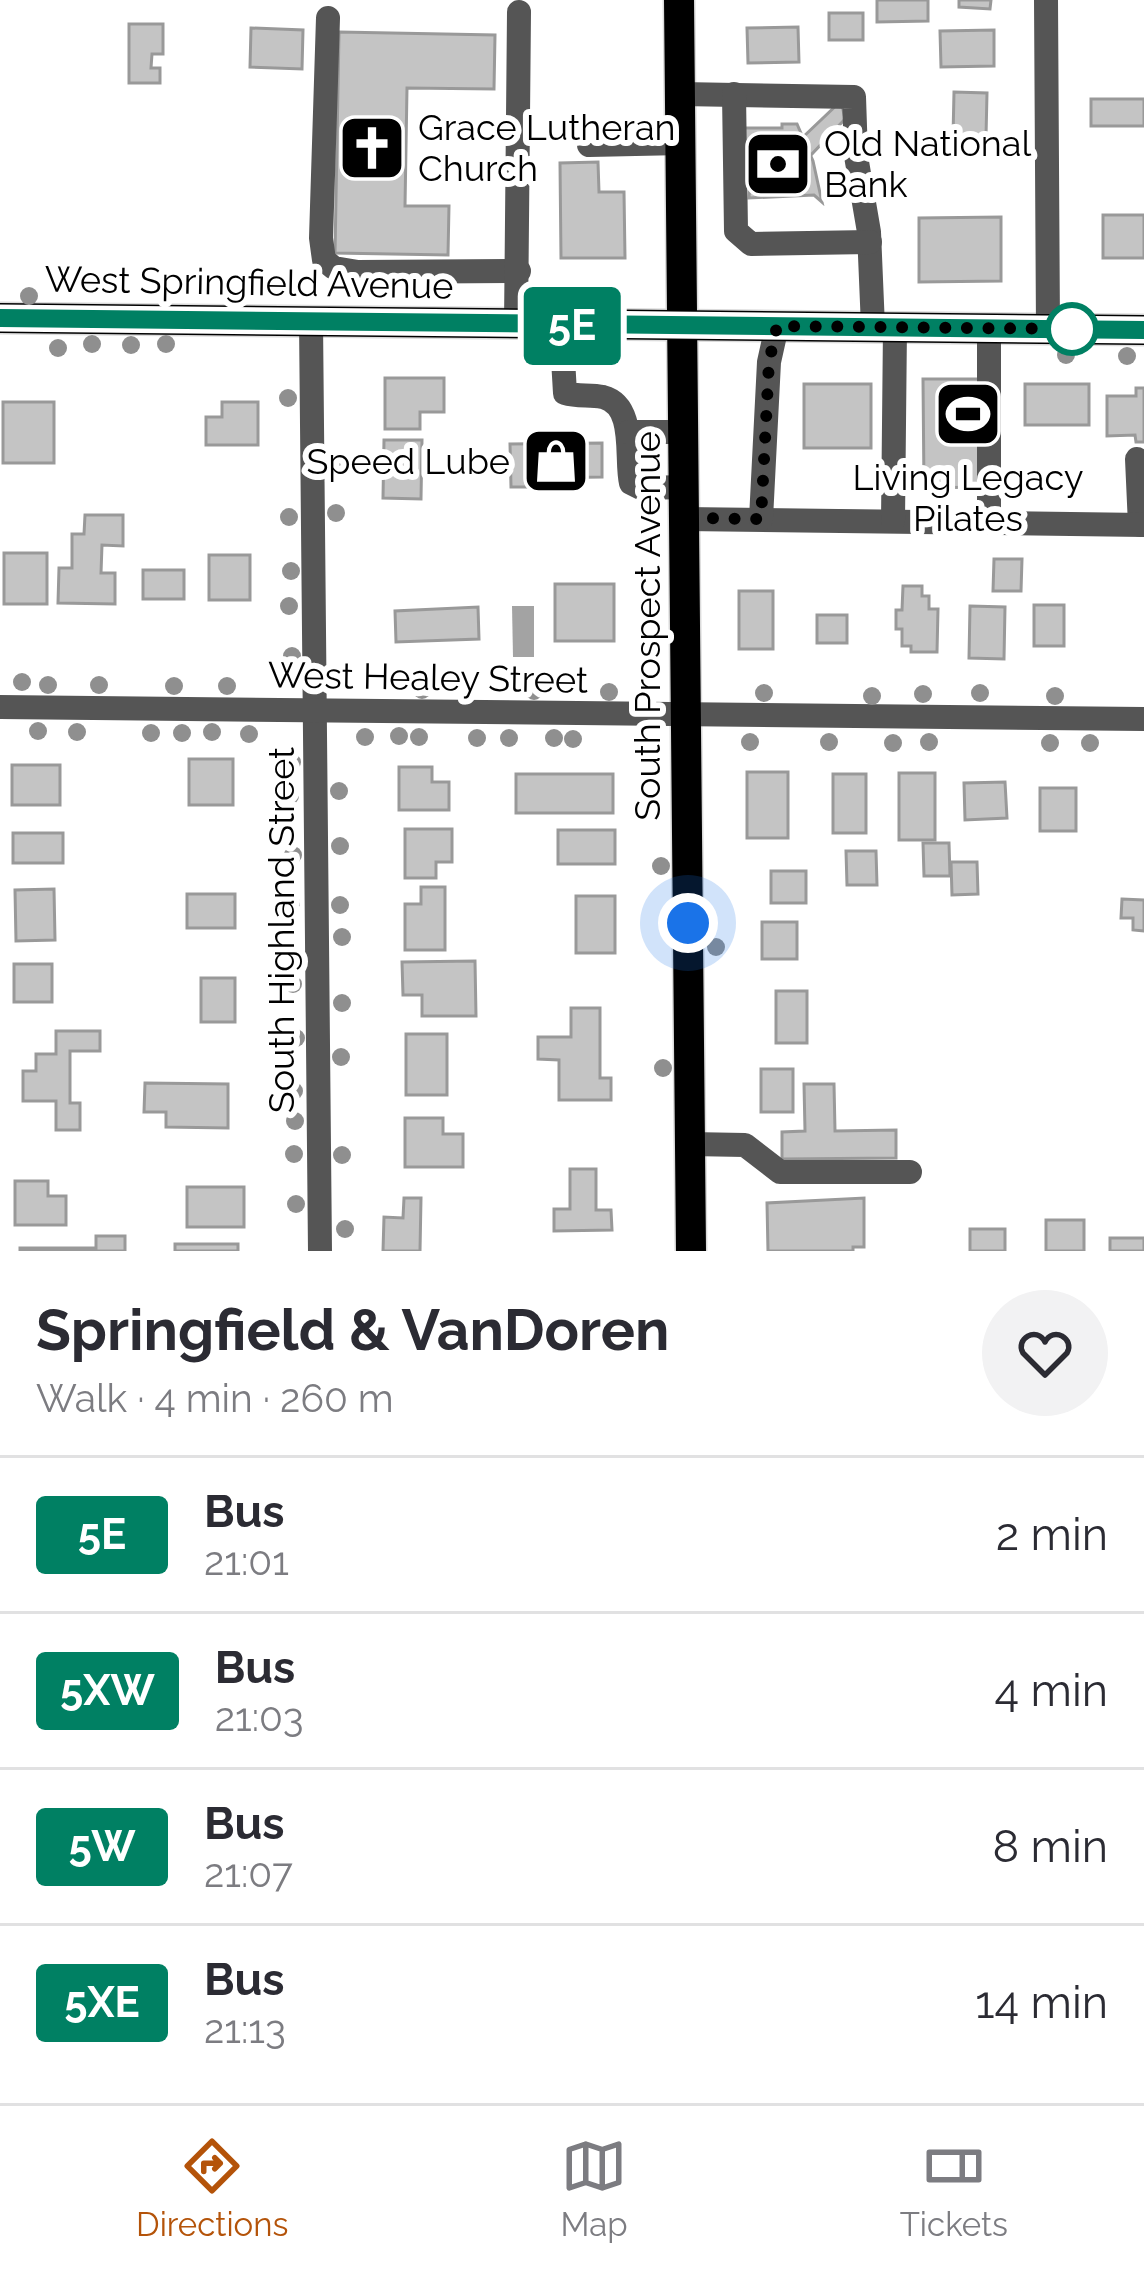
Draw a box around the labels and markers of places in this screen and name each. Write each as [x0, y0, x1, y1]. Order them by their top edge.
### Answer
place label: Grace Lutheran Church [418, 106, 676, 189]
church icon: Grace Lutheran Church [337, 113, 407, 183]
place label: Old National Bank [824, 122, 1031, 205]
bank icon: Old National Bank [743, 129, 813, 199]
unlabelled marker [1047, 304, 1097, 354]
sports icon: Living Legacy Pilates [933, 379, 1003, 449]
shop icon: Speed Lube [521, 426, 591, 496]
place label: Speed Lube [306, 440, 510, 482]
place label: Living Legacy Pilates [853, 456, 1083, 539]

